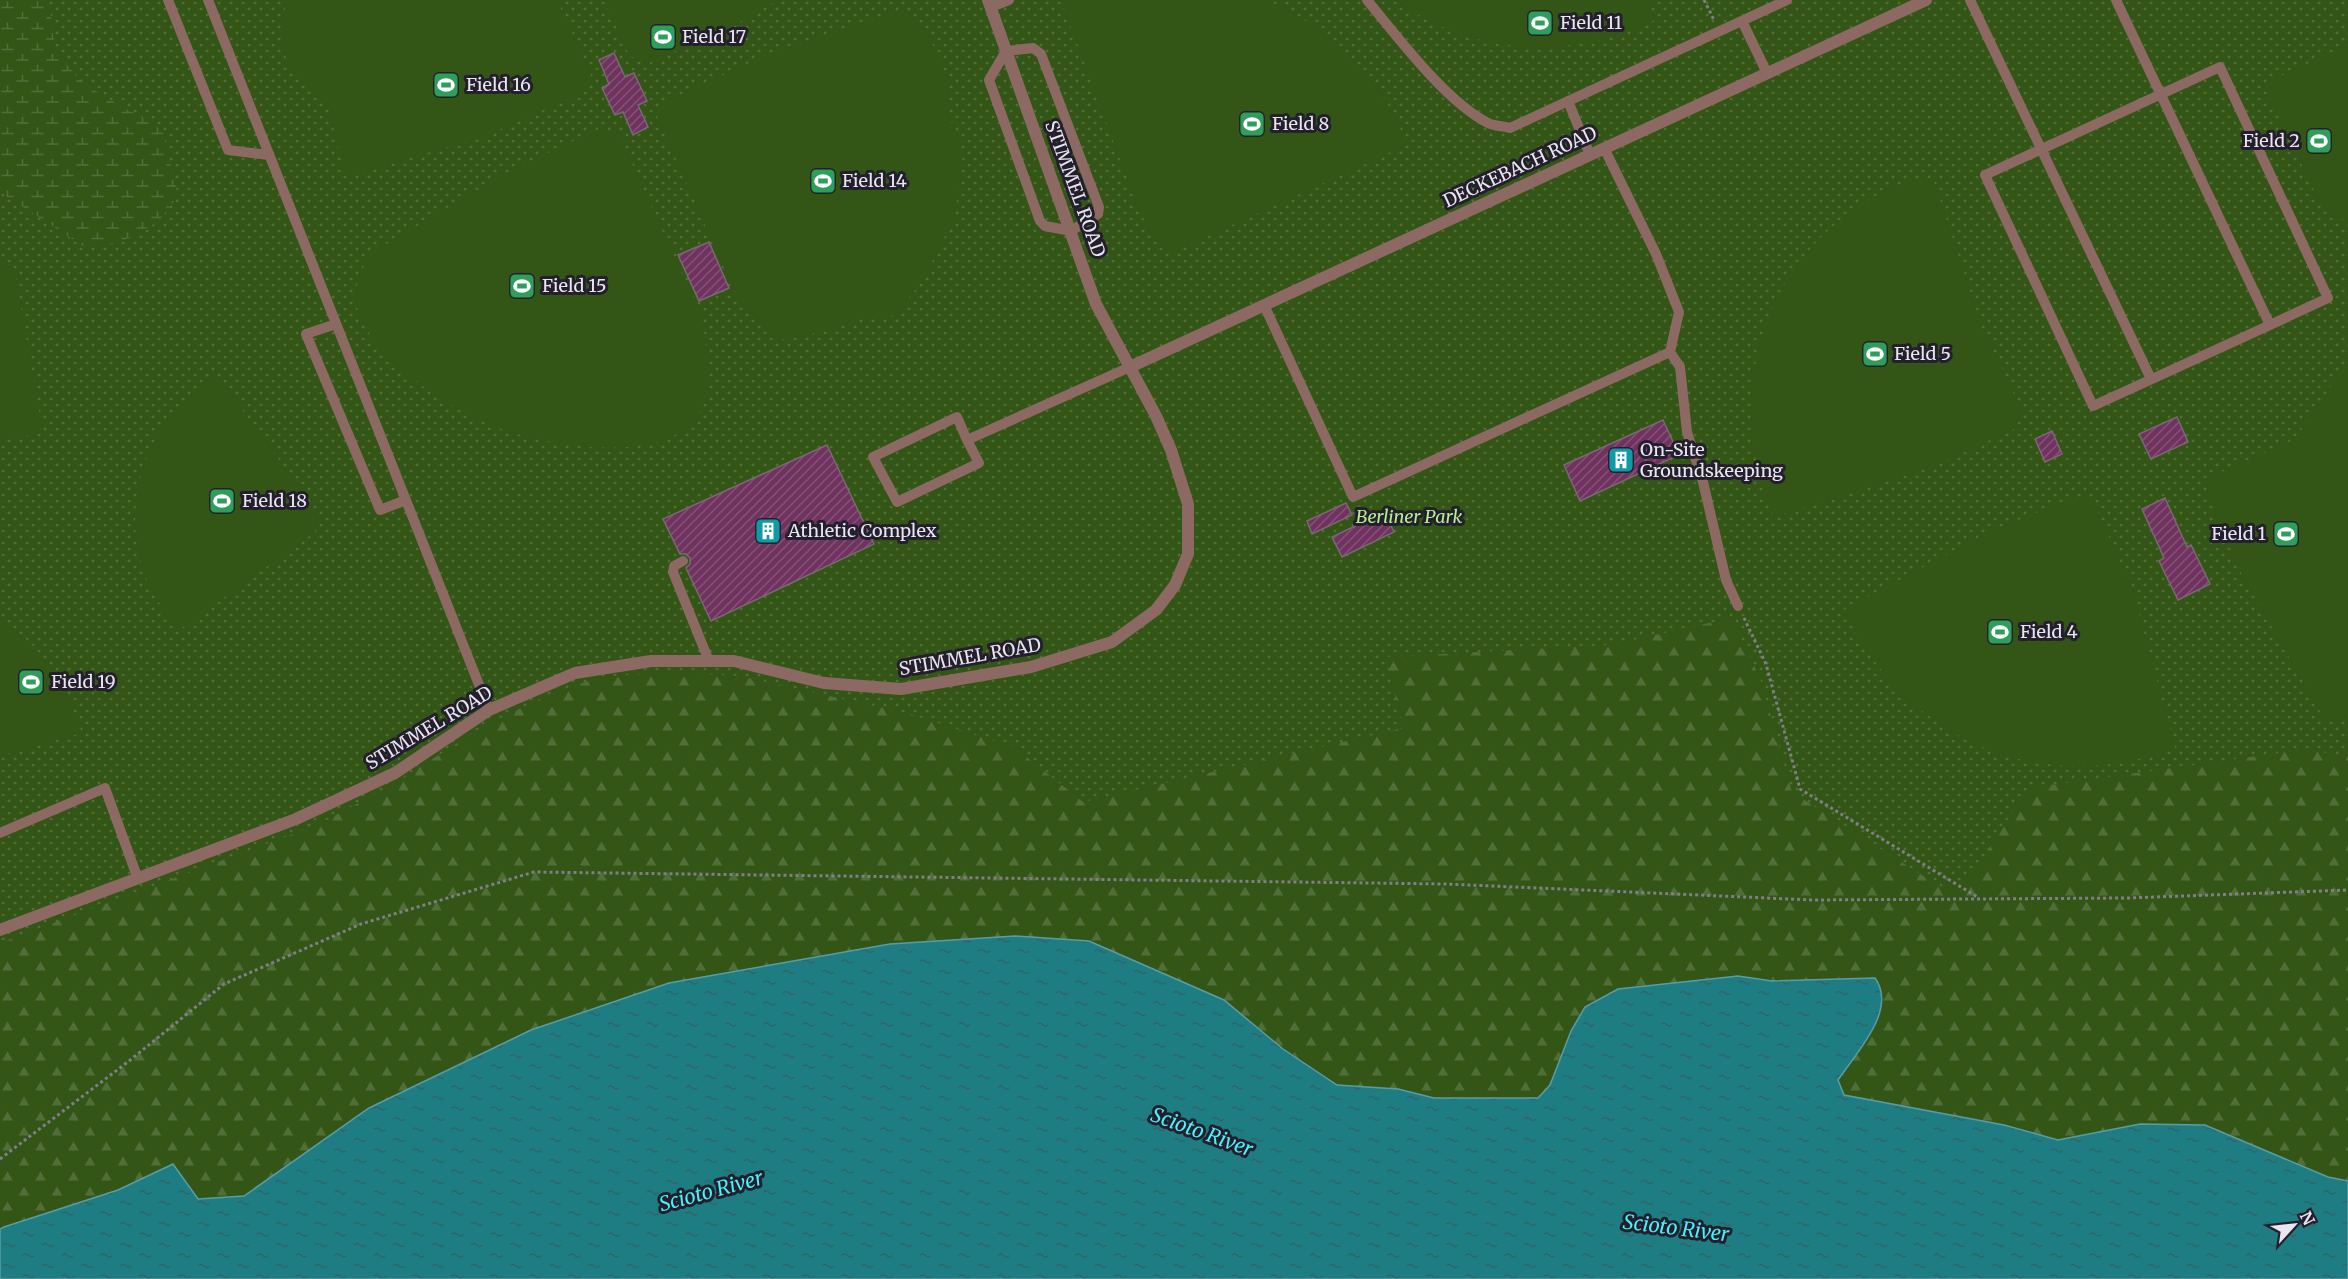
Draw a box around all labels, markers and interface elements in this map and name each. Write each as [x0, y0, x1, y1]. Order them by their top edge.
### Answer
sports icon: Field 11 [1525, 8, 1555, 38]
place label: Field 11 [1560, 11, 1622, 34]
sports icon: Field 17 [648, 22, 678, 52]
place label: Field 17 [682, 25, 746, 48]
sports icon: Field 16 [431, 70, 461, 100]
place label: Field 16 [466, 73, 531, 96]
sports icon: Field 8 [1237, 109, 1267, 139]
place label: Field 8 [1272, 112, 1329, 135]
street label: STIMMEL ROAD [1040, 117, 1111, 260]
street label: DECKEBACH ROAD [1439, 121, 1600, 212]
sports icon: Field 2 [2304, 126, 2334, 156]
place label: Field 2 [2243, 129, 2300, 152]
sports icon: Field 14 [808, 166, 838, 196]
place label: Field 14 [842, 169, 907, 192]
sports icon: Field 15 [507, 271, 537, 301]
place label: Field 15 [542, 274, 607, 297]
sports icon: Field 5 [1860, 339, 1890, 369]
place label: Field 5 [1894, 342, 1951, 365]
place label: On-Site Groundskeeping [1640, 438, 1783, 482]
building icon: On-Site Groundskeeping [1606, 445, 1636, 475]
sports icon: Field 18 [207, 486, 237, 516]
place label: Field 18 [242, 489, 307, 512]
park label: Berliner Park [1356, 505, 1462, 528]
building icon: Athletic Complex [753, 516, 783, 546]
place label: Athletic Complex [787, 519, 937, 542]
sports icon: Field 1 [2271, 519, 2301, 549]
place label: Field 1 [2211, 522, 2266, 545]
sports icon: Field 4 [1985, 617, 2015, 647]
place label: Field 4 [2020, 620, 2078, 643]
street label: STIMMEL ROAD [897, 633, 1043, 680]
sports icon: Field 19 [16, 667, 46, 697]
place label: Field 19 [51, 670, 116, 693]
street label: STIMMEL ROAD [361, 681, 496, 774]
water label: Scioto River [1148, 1102, 1257, 1162]
water label: Scioto River [656, 1164, 766, 1216]
north arrow [2264, 1195, 2324, 1255]
text: N [2296, 1208, 2319, 1229]
water label: Scioto River [1622, 1209, 1731, 1247]

